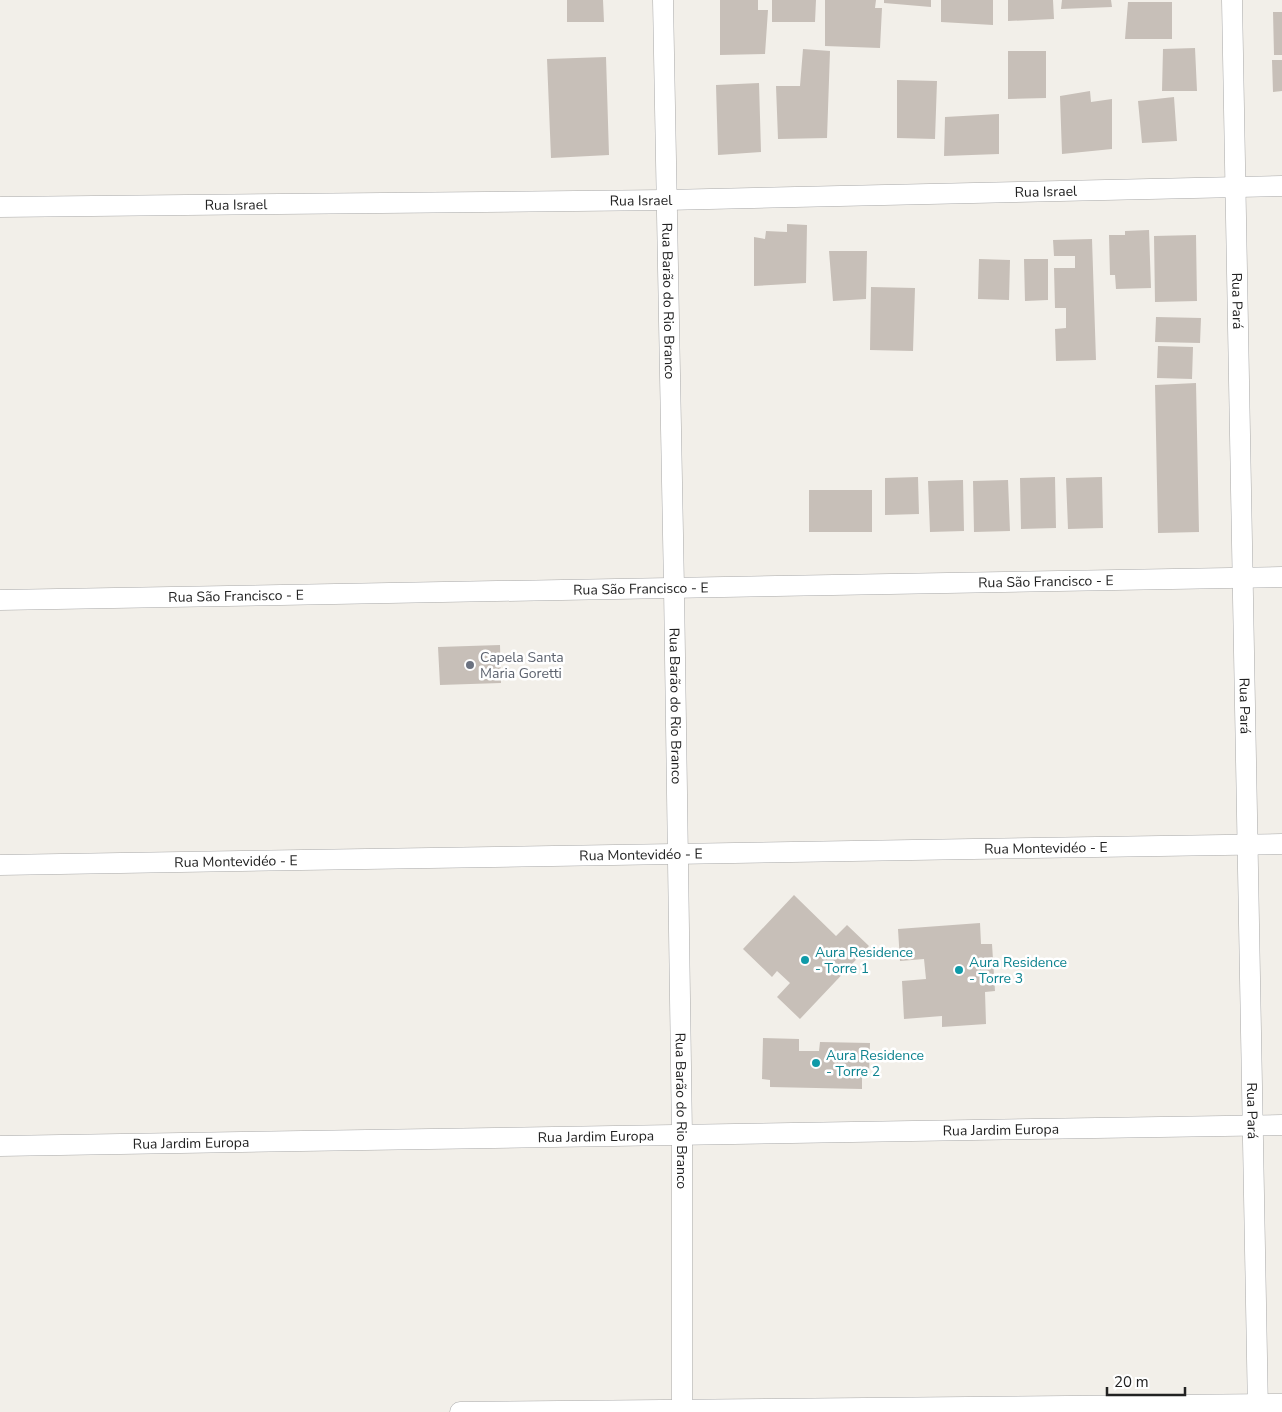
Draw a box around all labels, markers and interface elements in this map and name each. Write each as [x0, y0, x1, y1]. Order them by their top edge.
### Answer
street label: Rua Israel [1014, 181, 1078, 202]
street label: Rua Israel [610, 190, 673, 210]
street label: Rua Israel [205, 195, 268, 214]
street label: Rua Barão do Rio Branco [658, 223, 680, 380]
street label: Rua Pará [1228, 272, 1248, 329]
street label: Rua São Francisco - E [978, 571, 1114, 592]
street label: Rua São Francisco - E [573, 578, 709, 599]
street label: Rua São Francisco - E [168, 585, 304, 606]
street label: Rua Barão do Rio Branco [665, 628, 686, 784]
place label: Capela Santa Maria Goretti [480, 648, 564, 683]
marker: Capela Santa Maria Goretti [464, 659, 476, 671]
street label: Rua Pará [1235, 677, 1255, 734]
street label: Rua Montevidéo - E [984, 837, 1108, 858]
street label: Rua Montevidéo - E [579, 844, 703, 865]
street label: Rua Montevidéo - E [174, 851, 298, 872]
place label: Aura Residence - Torre 1 [815, 943, 913, 978]
place label: Aura Residence - Torre 3 [969, 953, 1067, 988]
marker: Aura Residence - Torre 1 [799, 954, 811, 966]
marker: Aura Residence - Torre 3 [953, 964, 965, 976]
street label: Rua Barão do Rio Branco [671, 1032, 692, 1189]
place label: Aura Residence - Torre 2 [826, 1046, 924, 1081]
marker: Aura Residence - Torre 2 [810, 1057, 822, 1069]
street label: Rua Pará [1242, 1082, 1262, 1139]
street label: Rua Jardim Europa [942, 1119, 1059, 1140]
street label: Rua Jardim Europa [537, 1126, 654, 1147]
street label: Rua Jardim Europa [133, 1132, 249, 1153]
scale bar [1107, 1364, 1184, 1396]
text: 20 m [1114, 1372, 1149, 1392]

